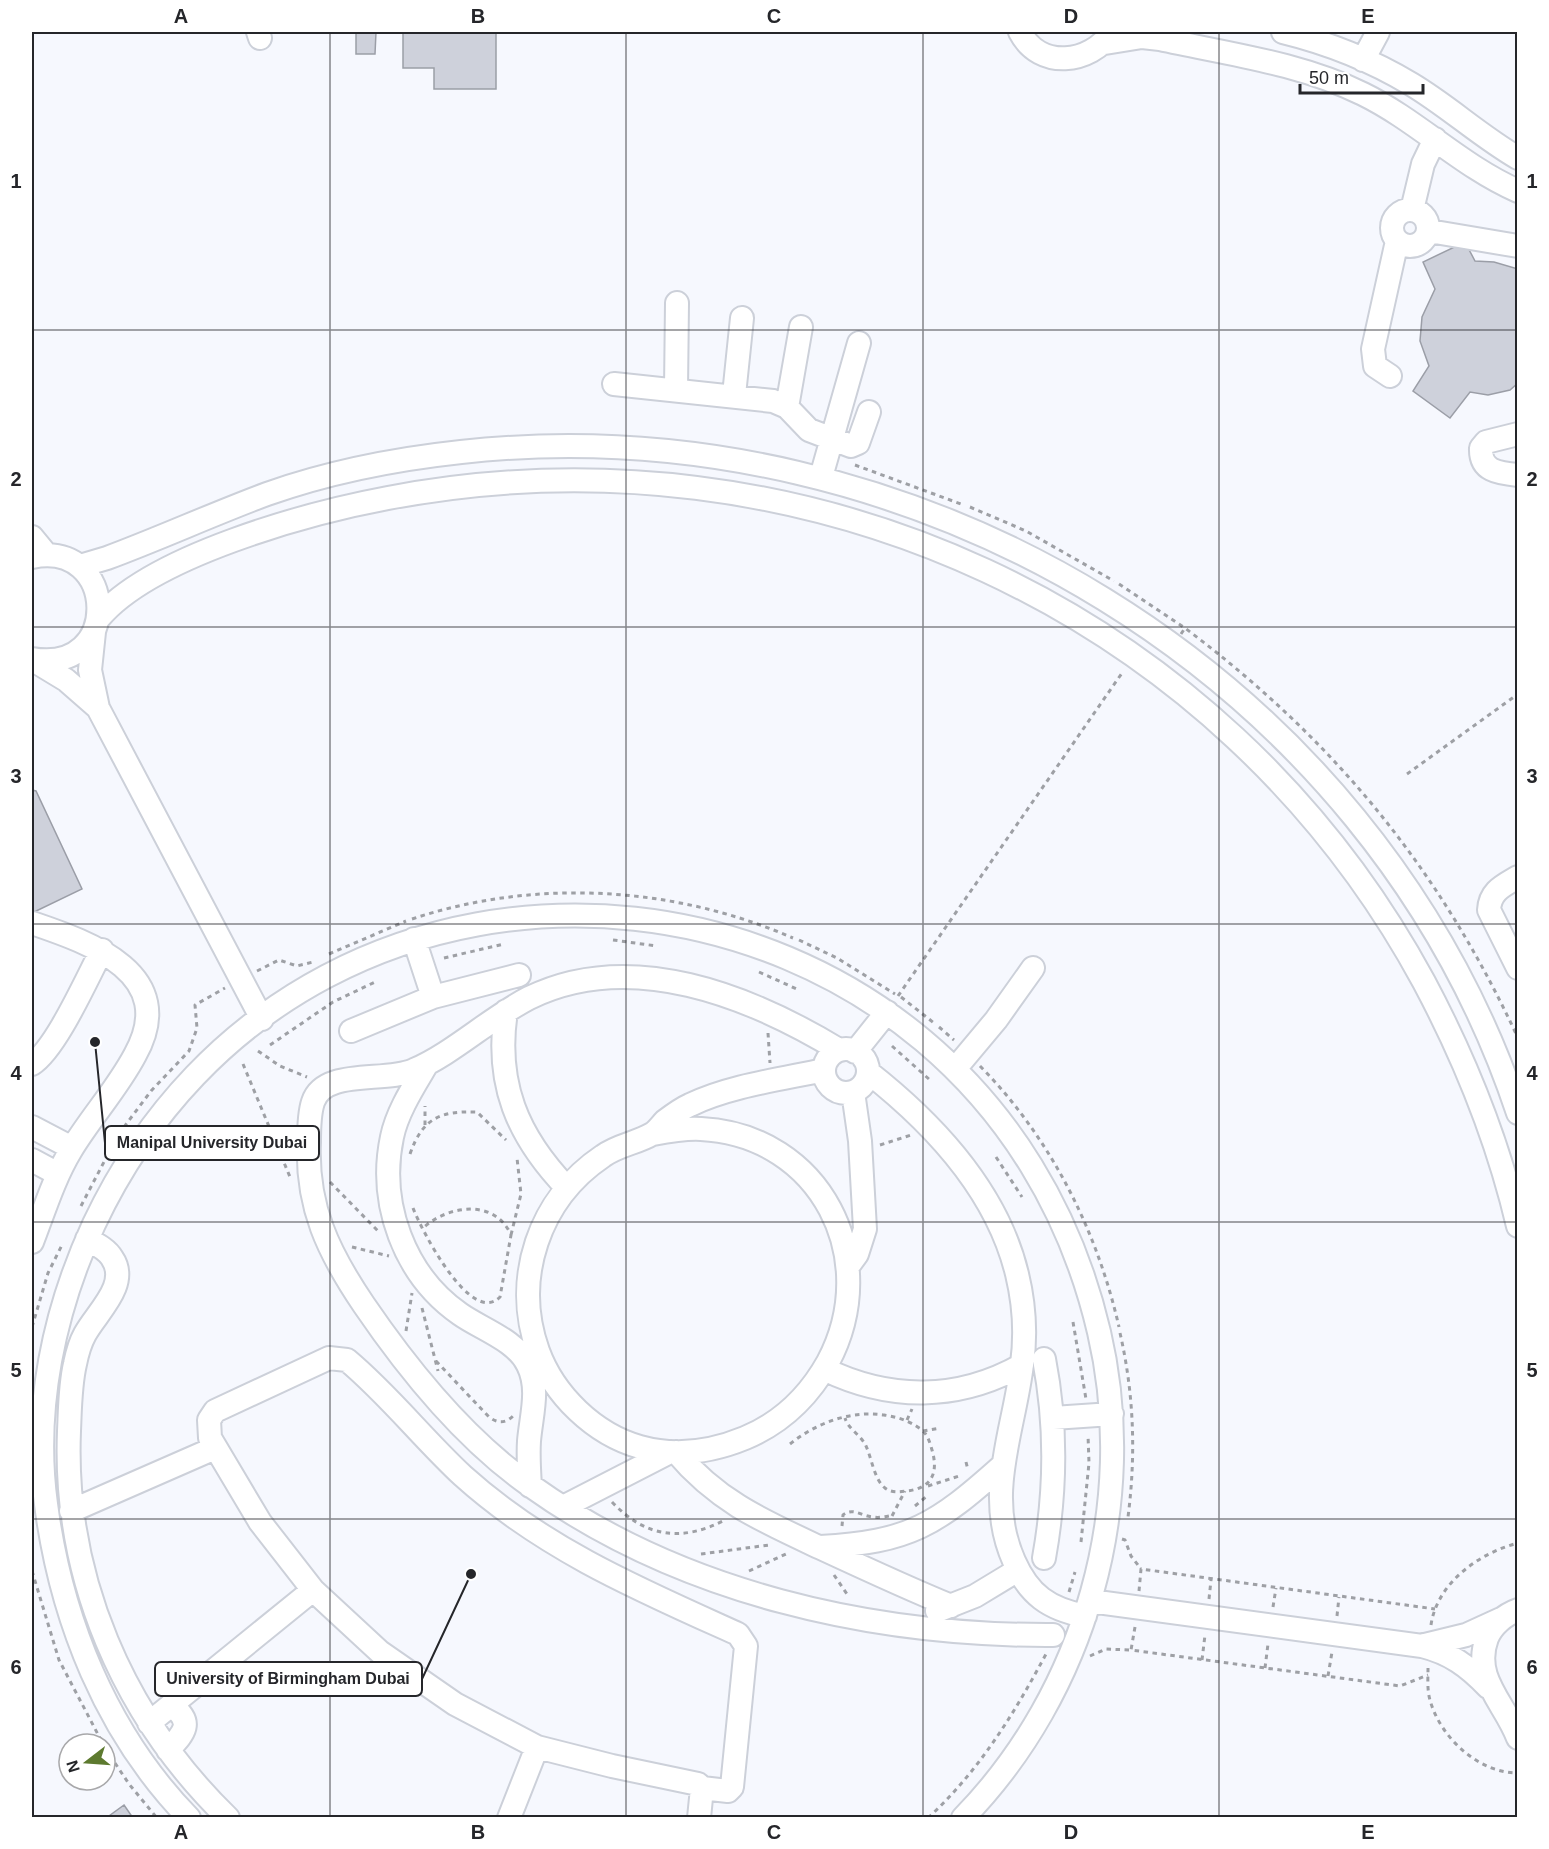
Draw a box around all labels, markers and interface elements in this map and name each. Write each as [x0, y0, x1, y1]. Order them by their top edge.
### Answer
text: A [174, 5, 188, 27]
text: B [471, 5, 485, 27]
text: C [767, 5, 781, 27]
text: D [1064, 5, 1078, 27]
text: E [1361, 5, 1375, 27]
scale bar [1300, 57, 1423, 95]
text: 50 m [1309, 68, 1349, 88]
text: 1 [10, 170, 22, 192]
text: 1 [1526, 170, 1538, 192]
text: 2 [10, 468, 22, 490]
text: 2 [1526, 468, 1538, 490]
text: 3 [10, 765, 22, 787]
text: 3 [1526, 765, 1538, 787]
text: 4 [10, 1062, 22, 1084]
text: 4 [1526, 1062, 1538, 1084]
callout: Manipal University Dubai [105, 1126, 319, 1160]
text: Manipal University Dubai [117, 1134, 307, 1151]
text: 5 [10, 1359, 22, 1381]
text: 5 [1526, 1359, 1538, 1381]
text: 6 [10, 1656, 22, 1678]
text: 6 [1526, 1656, 1538, 1678]
callout: University of Birmingham Dubai [155, 1662, 422, 1696]
text: University of Birmingham Dubai [166, 1670, 410, 1687]
north arrow [57, 1732, 117, 1792]
text: N [63, 1758, 83, 1774]
text: A [174, 1821, 188, 1843]
text: B [471, 1821, 485, 1843]
text: C [767, 1821, 781, 1843]
text: D [1064, 1821, 1078, 1843]
text: E [1361, 1821, 1375, 1843]

